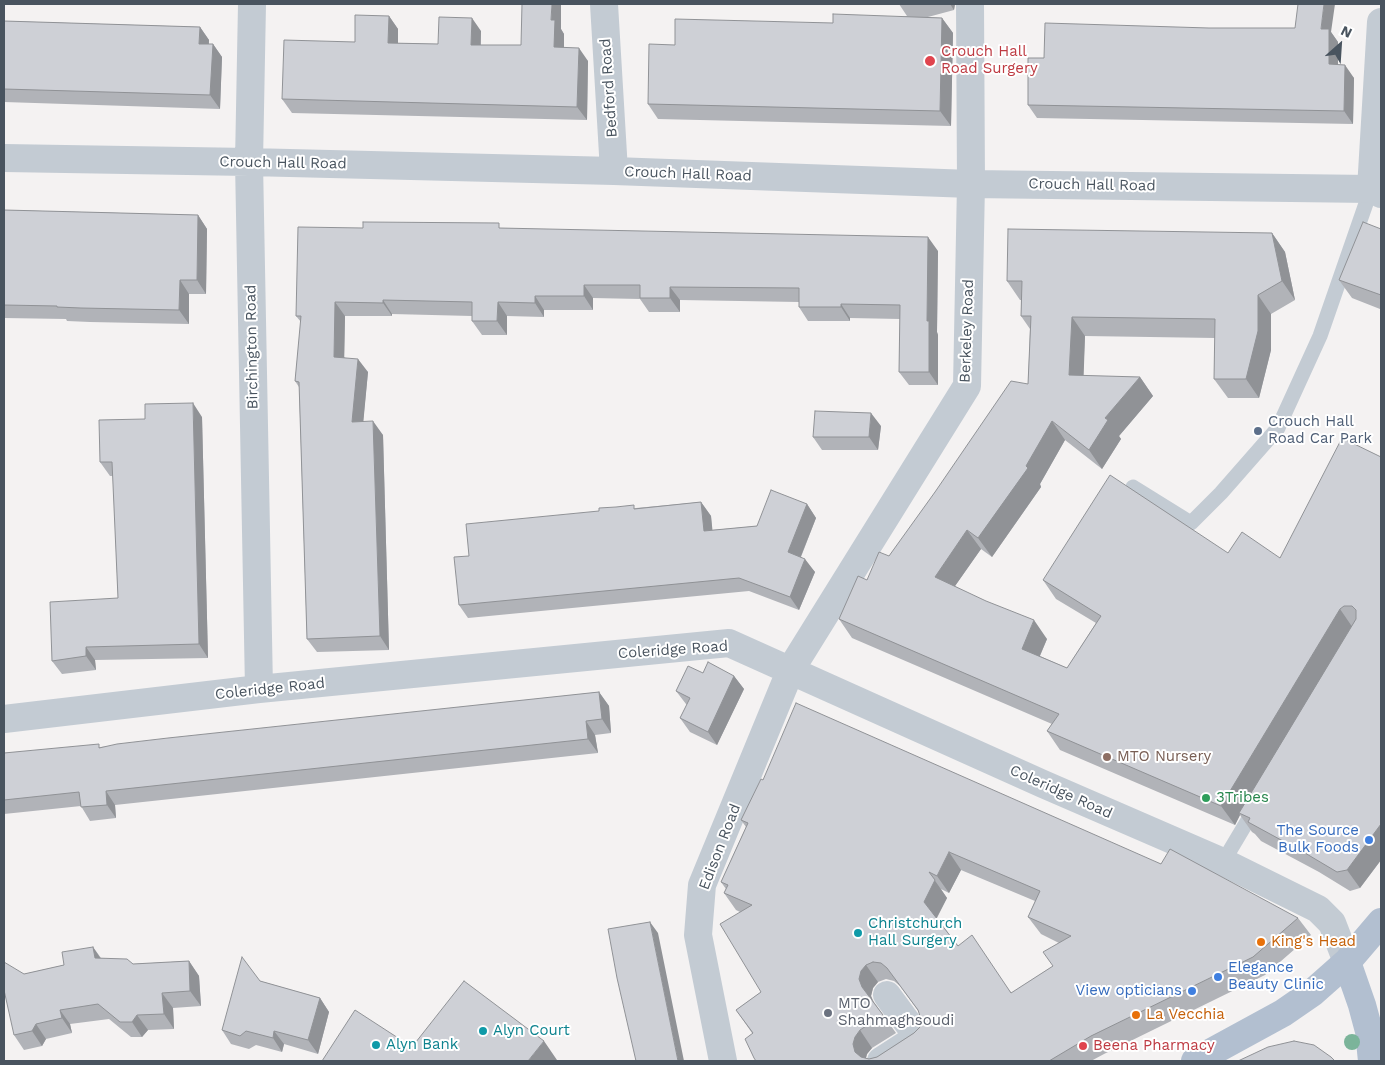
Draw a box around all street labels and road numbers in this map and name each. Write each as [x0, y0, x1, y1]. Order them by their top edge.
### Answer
street label: Bedford Road [597, 38, 621, 138]
street label: Crouch Hall Road [219, 153, 347, 173]
street label: Crouch Hall Road [624, 163, 752, 185]
street label: Crouch Hall Road [1028, 175, 1156, 195]
street label: Berkeley Road [956, 279, 978, 383]
street label: Birchington Road [242, 284, 262, 410]
street label: Coleridge Road [617, 637, 729, 663]
street label: Coleridge Road [214, 674, 326, 704]
street label: Coleridge Road [1007, 761, 1115, 823]
street label: Edison Road [695, 801, 745, 893]

